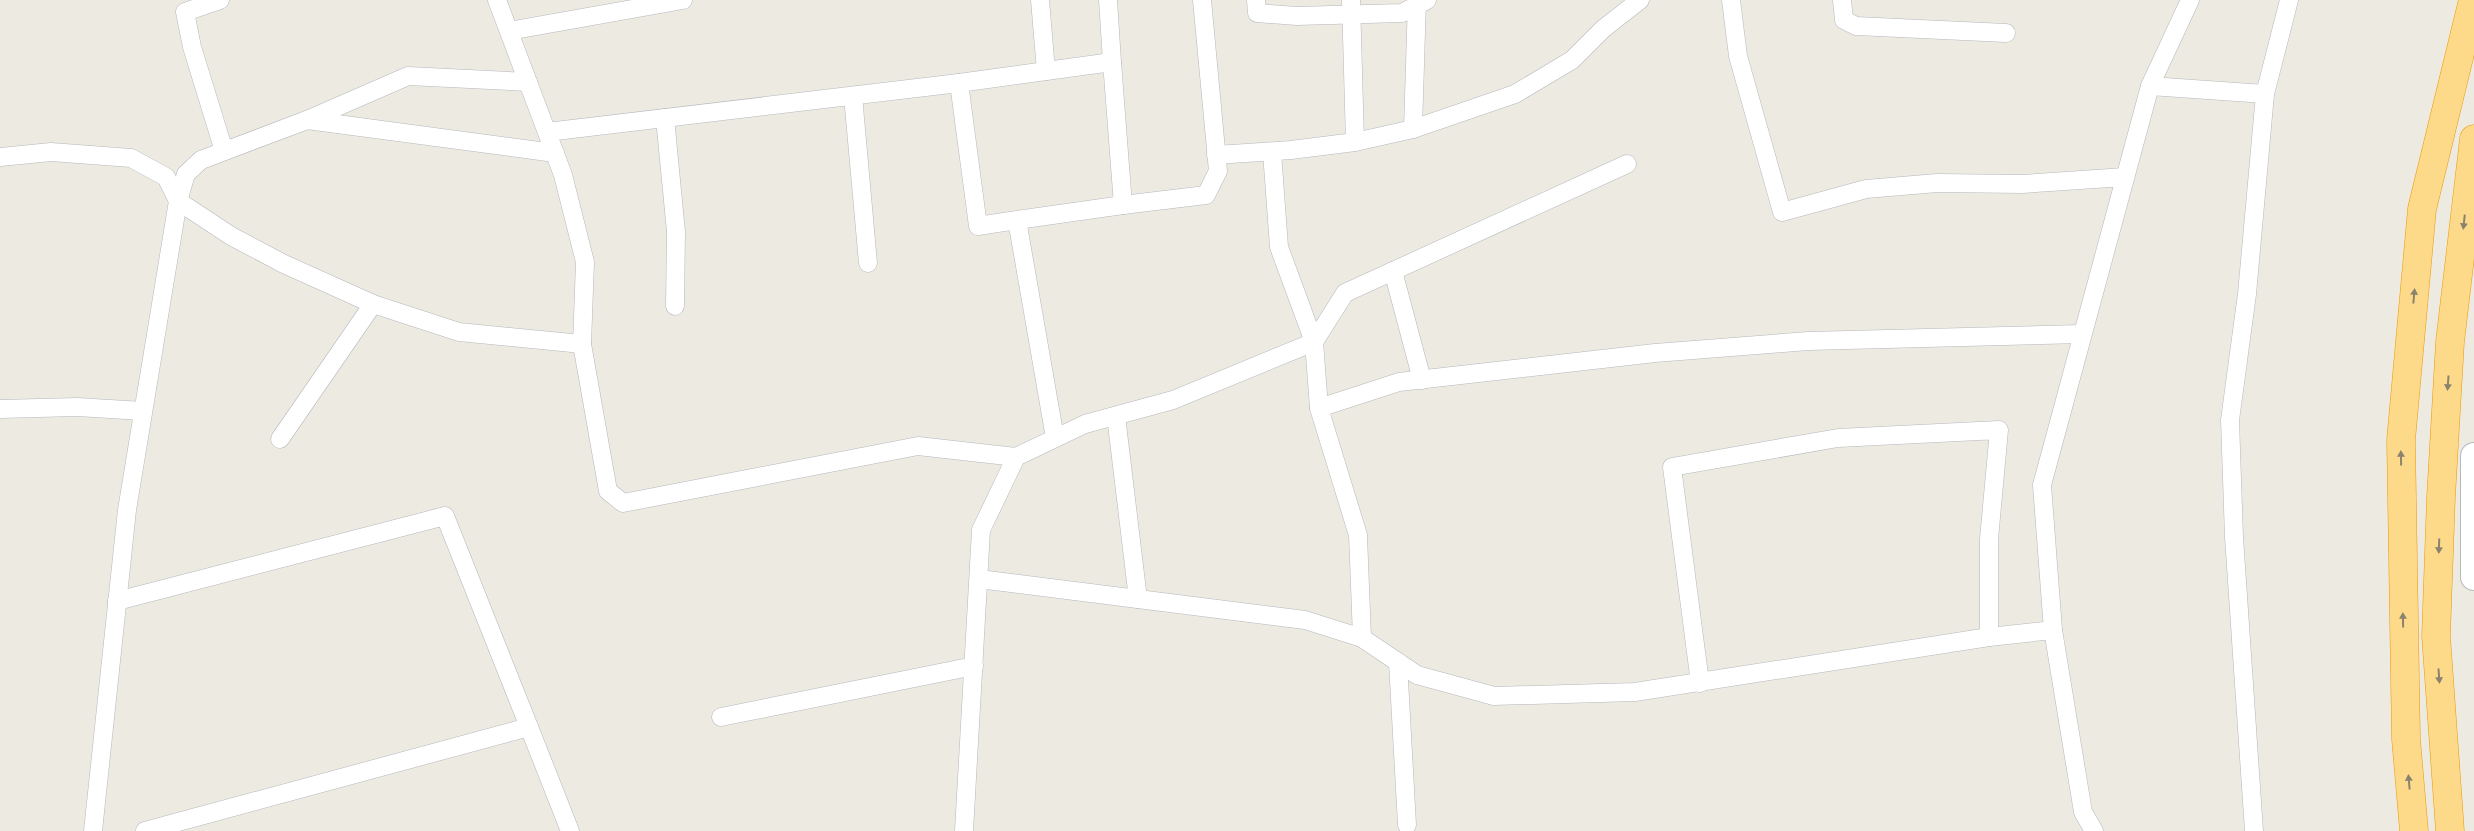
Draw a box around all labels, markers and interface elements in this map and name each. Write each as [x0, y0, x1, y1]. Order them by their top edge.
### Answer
one-way arrow [2460, 214, 2468, 230]
one-way arrow [2410, 287, 2418, 303]
one-way arrow [2443, 376, 2451, 392]
one-way arrow [2397, 449, 2405, 465]
one-way arrow [2435, 538, 2443, 554]
one-way arrow [2399, 612, 2407, 628]
one-way arrow [2435, 668, 2443, 684]
one-way arrow [2405, 774, 2413, 790]

